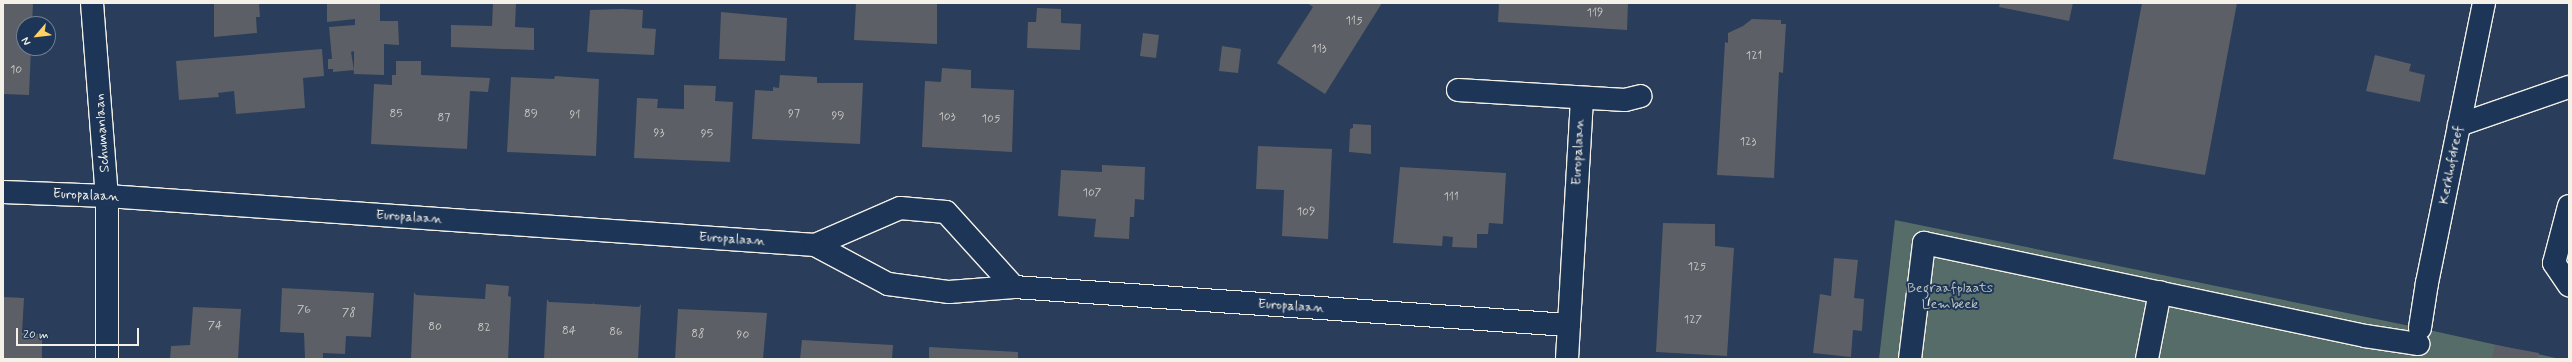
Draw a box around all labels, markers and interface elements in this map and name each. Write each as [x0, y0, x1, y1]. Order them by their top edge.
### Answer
house number: 119 [1587, 7, 1603, 21]
house number: 115 [1345, 15, 1363, 29]
north arrow [16, 16, 56, 56]
text: N [18, 35, 34, 48]
house number: 113 [1311, 43, 1327, 57]
house number: 121 [1746, 50, 1762, 64]
house number: 10 [10, 64, 22, 78]
street label: Schumanlaan [91, 93, 113, 173]
house number: 85 [389, 108, 403, 122]
house number: 89 [524, 108, 538, 122]
house number: 97 [788, 108, 800, 122]
house number: 91 [569, 109, 581, 123]
house number: 99 [831, 110, 845, 124]
house number: 103 [938, 111, 956, 125]
house number: 87 [438, 112, 450, 126]
house number: 105 [982, 113, 1000, 127]
street label: Europalaan [1568, 118, 1588, 186]
street label: Kerkhofdreef [2435, 124, 2467, 206]
house number: 93 [654, 127, 664, 141]
house number: 95 [701, 128, 713, 142]
house number: 123 [1740, 136, 1756, 150]
street label: Europalaan [52, 185, 120, 205]
house number: 107 [1083, 187, 1101, 201]
house number: 111 [1443, 191, 1459, 205]
street label: Europalaan [375, 206, 443, 228]
house number: 109 [1297, 206, 1315, 220]
street label: Europalaan [698, 228, 766, 250]
house number: 125 [1688, 261, 1706, 275]
park label: Begraafplaats Lembeek [1907, 280, 1993, 312]
street label: Europalaan [1257, 295, 1325, 317]
house number: 76 [297, 304, 311, 318]
house number: 78 [342, 307, 356, 321]
house number: 127 [1684, 314, 1702, 328]
scale bar [18, 320, 141, 346]
house number: 74 [208, 320, 222, 334]
house number: 80 [428, 321, 442, 335]
house number: 82 [477, 322, 491, 336]
house number: 84 [562, 325, 576, 339]
house number: 86 [609, 326, 623, 340]
text: 20 m [23, 327, 49, 343]
house number: 88 [691, 328, 705, 342]
house number: 90 [737, 329, 749, 343]

